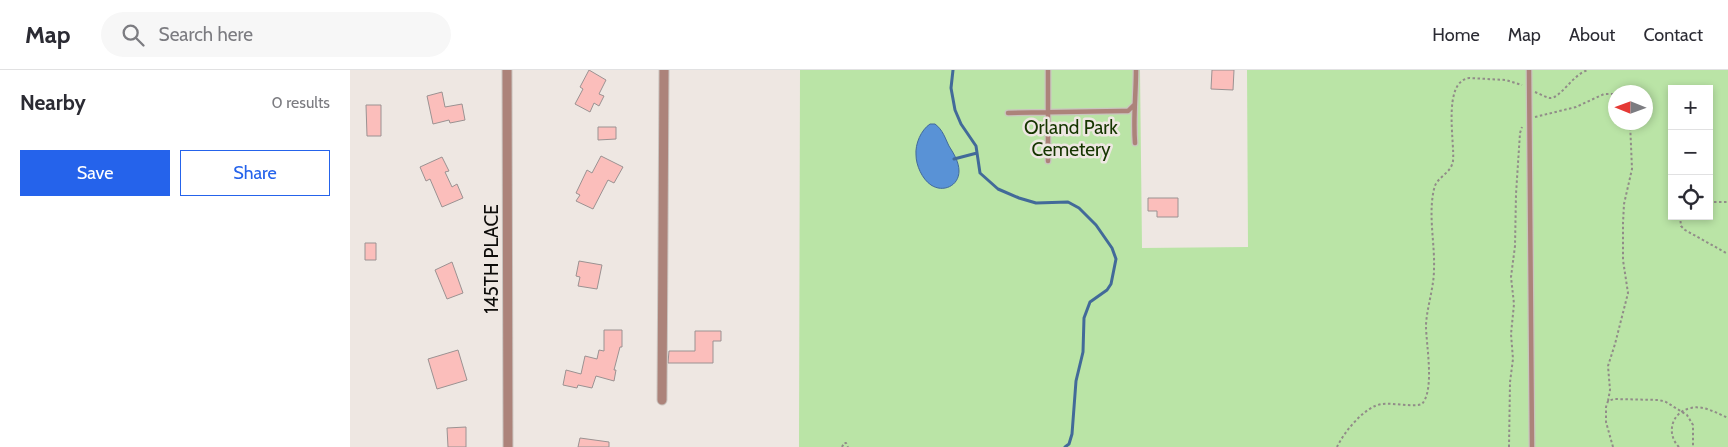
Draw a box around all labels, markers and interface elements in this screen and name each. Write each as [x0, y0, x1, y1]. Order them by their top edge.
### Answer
search box [101, 12, 451, 57]
text: Map [25, 20, 71, 49]
icon: search [119, 21, 147, 49]
text: Search here [159, 23, 253, 46]
text: Home [1432, 24, 1480, 46]
text: Map [1508, 24, 1541, 46]
text: About [1569, 24, 1615, 46]
text: Contact [1643, 24, 1703, 46]
north arrow [1608, 85, 1653, 130]
map controls [1668, 85, 1713, 220]
button: + [1668, 85, 1713, 130]
text: Nearby [20, 90, 86, 115]
text: 0 results [271, 93, 330, 112]
park label: Orland Park Cemetery [1024, 116, 1118, 161]
button: − [1668, 130, 1713, 175]
button: Save [20, 150, 170, 196]
button: Share [180, 150, 330, 196]
button: locate [1668, 175, 1713, 220]
street label: 145TH PLACE [480, 204, 503, 314]

